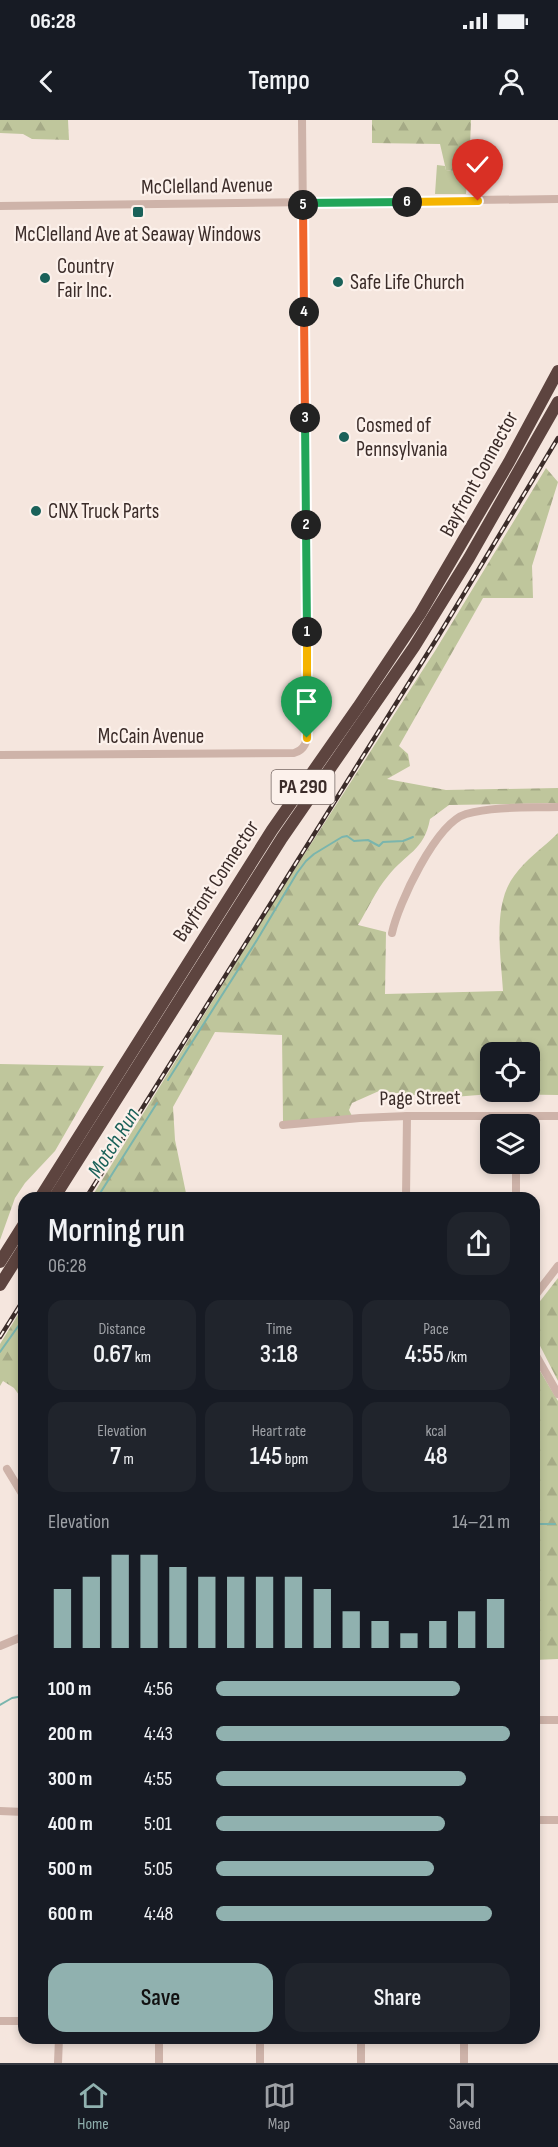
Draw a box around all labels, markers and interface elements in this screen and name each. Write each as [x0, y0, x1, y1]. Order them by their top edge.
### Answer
text: 06:28 [30, 8, 76, 35]
icon: back [30, 65, 63, 98]
text: Tempo [248, 65, 310, 97]
icon: person [495, 65, 528, 98]
pin [452, 139, 503, 201]
icon: check [461, 148, 494, 181]
street label: McClelland Avenue [141, 172, 273, 200]
pin: 6 [392, 187, 422, 217]
pin: 5 [288, 190, 318, 220]
text: 6 [403, 192, 411, 211]
text: 5 [299, 195, 307, 214]
marker: McClelland Ave at Seaway Windows [131, 205, 145, 219]
place label: McClelland Ave at Seaway Windows [15, 222, 261, 247]
place label: Country Fair Inc. [57, 254, 114, 303]
place label: Safe Life Church [350, 270, 465, 295]
marker: Country Fair Inc. [38, 271, 52, 285]
marker: Safe Life Church [331, 275, 345, 289]
pin: 4 [289, 297, 319, 327]
text: 4 [300, 302, 308, 321]
pin: 3 [290, 403, 320, 433]
street label: Bayfront Connector [434, 407, 524, 541]
text: 3 [301, 408, 309, 427]
place label: Cosmed of Pennsylvania [356, 413, 448, 462]
marker: Cosmed of Pennsylvania [337, 430, 351, 444]
place label: CNX Truck Parts [48, 499, 159, 524]
marker: CNX Truck Parts [29, 504, 43, 518]
pin: 2 [291, 510, 321, 540]
text: 2 [302, 515, 310, 534]
pin: 1 [292, 617, 322, 647]
text: 1 [304, 622, 310, 641]
pin [281, 676, 332, 738]
icon: arrive [290, 685, 323, 718]
street label: McCain Avenue [98, 724, 204, 749]
road number: PA 290 [272, 770, 334, 804]
street label: Bayfront Connector [168, 816, 264, 946]
map controls [480, 1042, 540, 1174]
button: locate [480, 1042, 540, 1102]
street label: Page Street [379, 1085, 461, 1111]
water label: Motch Run [82, 1103, 146, 1183]
button: layers [480, 1114, 540, 1174]
text: Morning run [48, 1211, 185, 1251]
button: share [447, 1212, 510, 1275]
text: 06:28 [48, 1254, 86, 1278]
text: Distance [98, 1320, 146, 1339]
text: Time [266, 1320, 292, 1339]
text: Pace [423, 1320, 449, 1339]
text: 0.67 [93, 1339, 132, 1370]
text: 3:18 [260, 1339, 298, 1370]
text: 4:55 [405, 1339, 444, 1370]
text: km [132, 1348, 151, 1367]
text: /km [444, 1348, 467, 1367]
text: Elevation [97, 1422, 147, 1441]
text: Heart rate [252, 1422, 306, 1441]
text: kcal [425, 1422, 447, 1441]
text: 7 [110, 1441, 121, 1472]
text: 145 [250, 1441, 282, 1472]
text: 48 [424, 1441, 448, 1472]
text: m [121, 1450, 134, 1469]
text: bpm [282, 1450, 308, 1469]
text: Elevation [48, 1510, 110, 1534]
text: 14–21 m [452, 1510, 510, 1534]
text: 100 m [48, 1677, 91, 1701]
text: 4:56 [144, 1677, 173, 1701]
text: 200 m [48, 1722, 92, 1746]
text: 4:43 [144, 1722, 173, 1746]
text: 300 m [48, 1767, 92, 1791]
text: 4:55 [144, 1767, 172, 1791]
text: 400 m [48, 1812, 93, 1836]
text: 5:01 [144, 1812, 172, 1836]
text: 500 m [48, 1857, 92, 1881]
text: 5:05 [144, 1857, 173, 1881]
text: 600 m [48, 1902, 93, 1926]
text: 4:48 [144, 1902, 173, 1926]
button: Save [48, 1963, 273, 2032]
button: Share [285, 1963, 510, 2032]
tab: Home [77, 2079, 110, 2134]
tab: Map [263, 2079, 296, 2134]
tab: Saved [449, 2079, 482, 2134]

